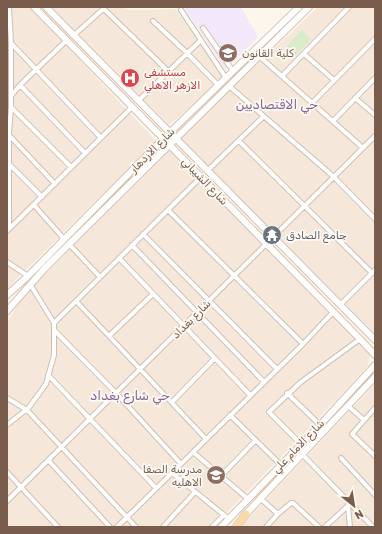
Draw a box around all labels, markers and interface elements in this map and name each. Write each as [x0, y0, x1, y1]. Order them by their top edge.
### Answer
school or university icon: كلية القانون [217, 42, 239, 64]
place label: كلية القانون [242, 47, 294, 61]
place label: مستشفى الازهر الاهلي [144, 66, 200, 94]
hospital icon: مستشفى الازهر الاهلي [119, 67, 141, 89]
district label: حي الاقتصاديين [236, 97, 318, 114]
street label: شارع الازدهار [126, 125, 179, 178]
street label: شارع الشيباني [177, 155, 231, 209]
temple icon: جامع الصادق [261, 224, 283, 246]
place label: جامع الصادق [286, 229, 347, 244]
street label: شارع بغداد [169, 297, 215, 343]
district label: حي شارع بغداد [90, 388, 170, 405]
street label: شارع الامام علي [269, 417, 329, 477]
place label: مدرسة الصفا الاهليه [143, 463, 202, 489]
school or university icon: مدرسة الصفا الاهليه [205, 464, 227, 486]
north arrow [334, 486, 374, 526]
text: N [352, 507, 365, 522]

